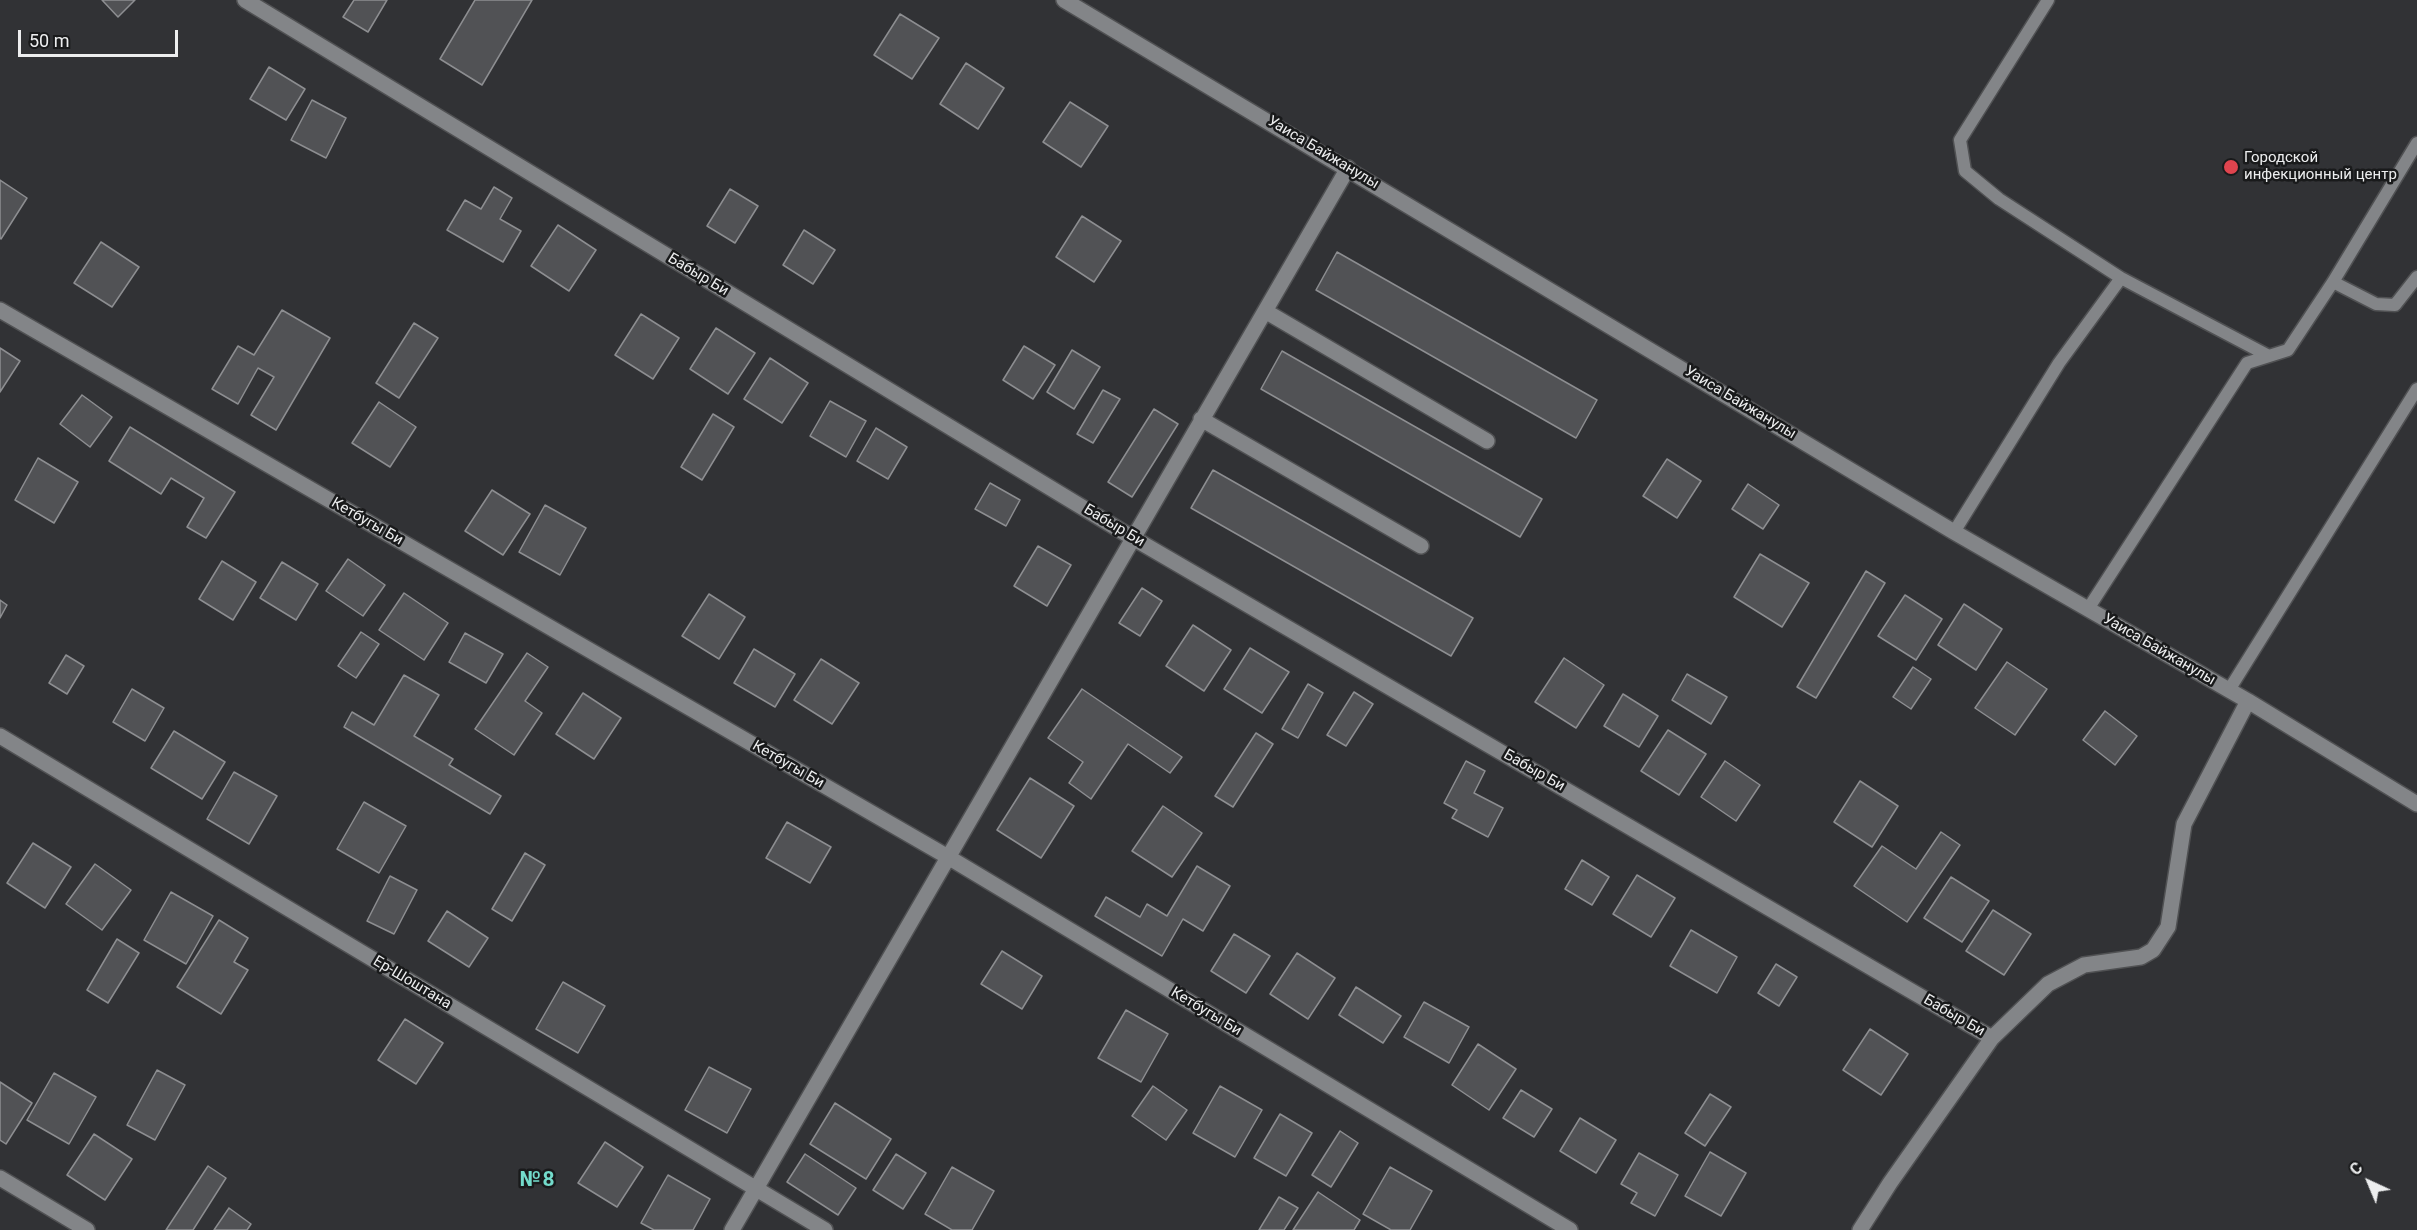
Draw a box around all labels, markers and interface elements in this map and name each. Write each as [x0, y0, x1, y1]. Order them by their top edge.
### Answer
scale bar [21, 18, 182, 56]
text: 50 m [29, 30, 69, 51]
street label: Уаиса Байжанулы [1264, 113, 1382, 193]
place label: Городской инфекционный центр [2244, 149, 2397, 184]
marker: Городской инфекционный центр [2222, 158, 2240, 176]
street label: Бабыр Би [664, 250, 732, 300]
street label: Уаиса Байжанулы [1681, 363, 1799, 443]
street label: Кетбугы Би [328, 494, 406, 550]
street label: Бабыр Би [1080, 501, 1148, 551]
street label: Уаиса Байжанулы [2100, 610, 2218, 690]
street label: Кетбугы Би [749, 737, 827, 793]
street label: Бабыр Би [1500, 746, 1568, 796]
street label: Ер-Шоштана [370, 953, 454, 1013]
street label: Кетбугы Би [1167, 984, 1245, 1040]
street label: Бабыр Би [1920, 991, 1988, 1041]
north arrow [2339, 1152, 2399, 1212]
text: С [2346, 1158, 2367, 1179]
district label: №8 [520, 1168, 556, 1194]

